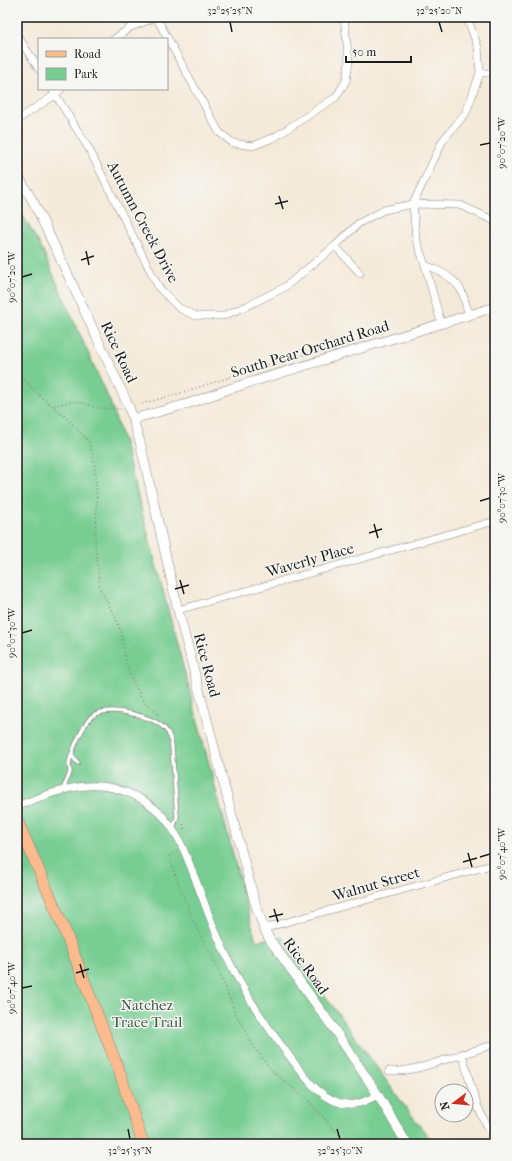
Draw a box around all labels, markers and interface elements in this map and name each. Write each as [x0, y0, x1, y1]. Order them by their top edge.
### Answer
text: 32°25'25"N [207, 5, 253, 17]
text: 32°25'20"N [416, 5, 463, 17]
legend [38, 38, 168, 90]
scale bar [346, 38, 411, 64]
text: 50 m [352, 45, 376, 59]
text: Road [74, 47, 101, 61]
text: Park [74, 67, 99, 81]
text: 90°07'20"W [496, 116, 508, 169]
street label: Autumn Creek Drive [103, 157, 183, 286]
text: 90°07'20"W [6, 250, 18, 303]
street label: South Pear Orchard Road [229, 316, 392, 382]
street label: Rice Road [97, 318, 141, 386]
text: 90°07'30"W [496, 472, 508, 523]
street label: Waverly Place [263, 539, 357, 581]
text: 90°07'30"W [6, 607, 18, 658]
street label: Rice Road [190, 631, 224, 700]
text: 90°07'40"W [496, 827, 508, 880]
street label: Walnut Street [329, 863, 422, 905]
street label: Rice Road [279, 934, 333, 999]
text: 90°07'40"W [6, 961, 18, 1014]
park label: Natchez Trace Trail [112, 996, 182, 1031]
north arrow [434, 1083, 474, 1123]
text: N [437, 1099, 452, 1111]
text: 32°25'35"N [108, 1145, 153, 1157]
text: 32°25'30"N [317, 1145, 363, 1157]

